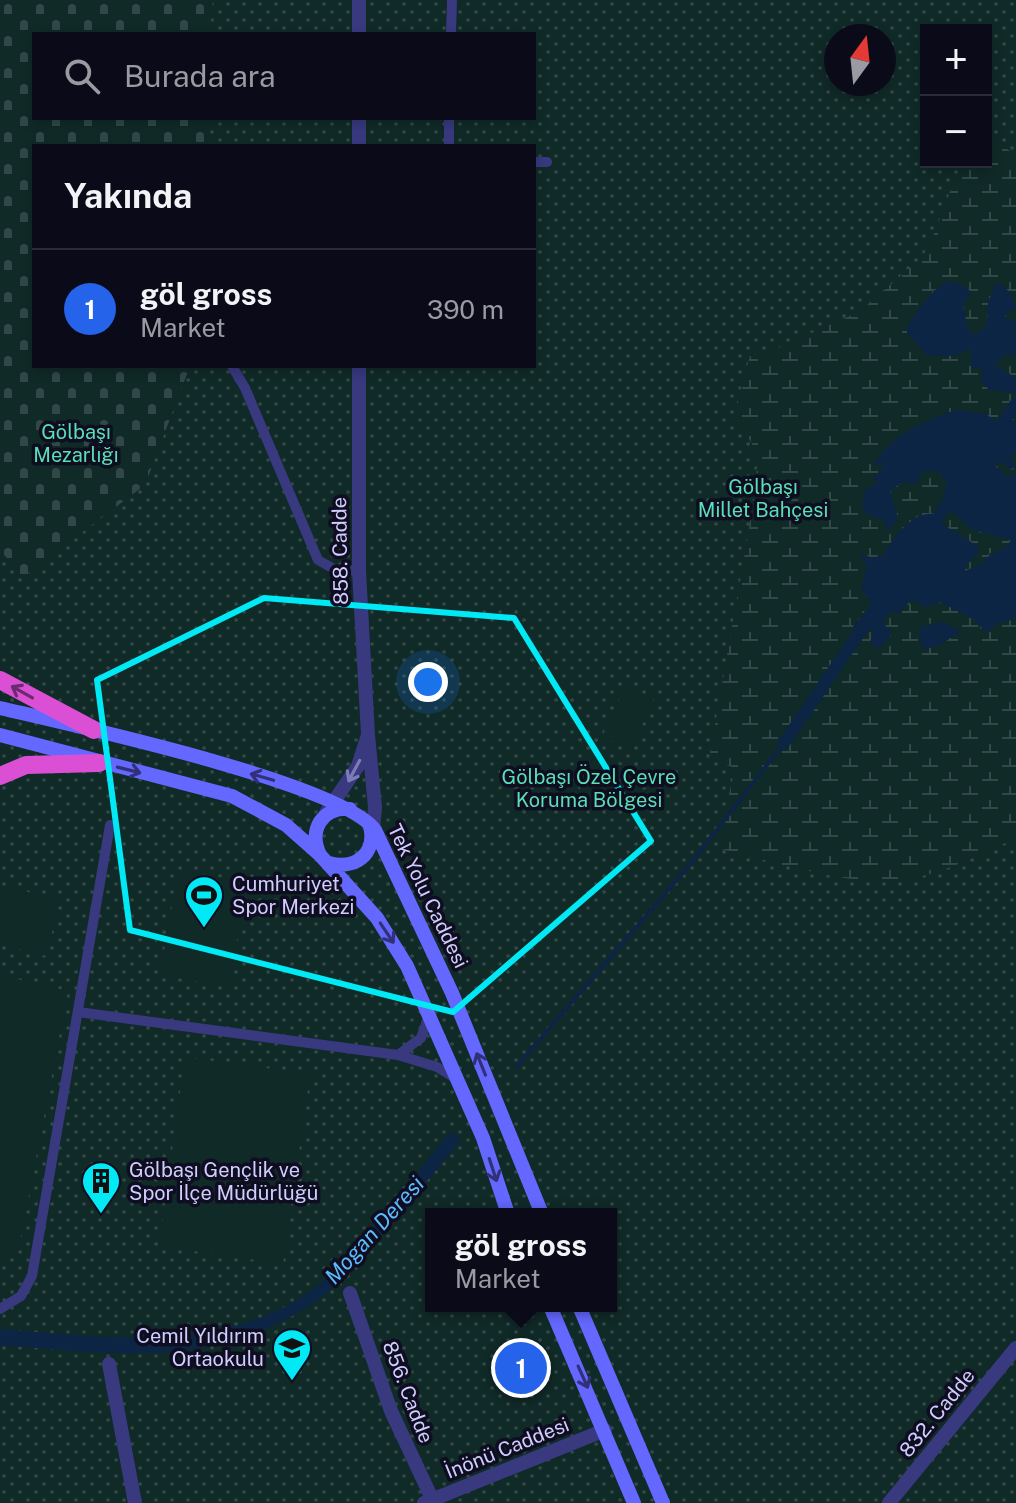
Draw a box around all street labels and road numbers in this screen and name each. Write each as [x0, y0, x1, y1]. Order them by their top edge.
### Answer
street label: 858. Cadde [327, 497, 353, 605]
street label: Tek Yolu Caddesi [383, 820, 473, 972]
street label: 856. Cadde [378, 1338, 438, 1446]
street label: 832. Cadde [894, 1364, 980, 1462]
street label: İnönü Caddesi [442, 1412, 572, 1484]

